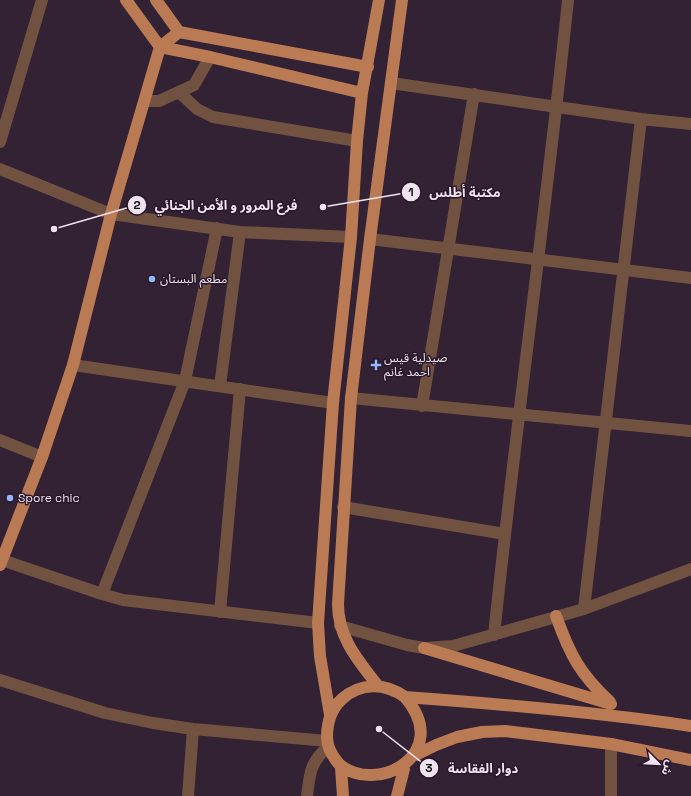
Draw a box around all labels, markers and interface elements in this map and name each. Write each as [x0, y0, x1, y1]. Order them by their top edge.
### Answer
callout: مكتبة أطلس [401, 180, 508, 205]
text: 1 [408, 184, 414, 200]
text: مكتبة أطلس [429, 184, 501, 201]
callout: فرع المرور و الأمن الجنائي [127, 193, 305, 218]
text: 2 [133, 197, 141, 213]
text: فرع المرور و الأمن الجنائي [155, 197, 298, 216]
place label: مطعم البستان [160, 271, 227, 288]
marker: مطعم البستان [147, 274, 157, 284]
place label: صيدلية قيس احمد غانم [384, 350, 447, 381]
marker: صيدلية قيس احمد غانم [371, 360, 381, 370]
place label: Spore chic [18, 490, 80, 506]
marker: Spore chic [5, 493, 15, 503]
north arrow [639, 744, 679, 784]
callout: دوار الفقاسة [419, 756, 526, 781]
text: ش [659, 758, 678, 778]
text: 3 [425, 760, 433, 776]
text: دوار الفقاسة [448, 760, 518, 777]

